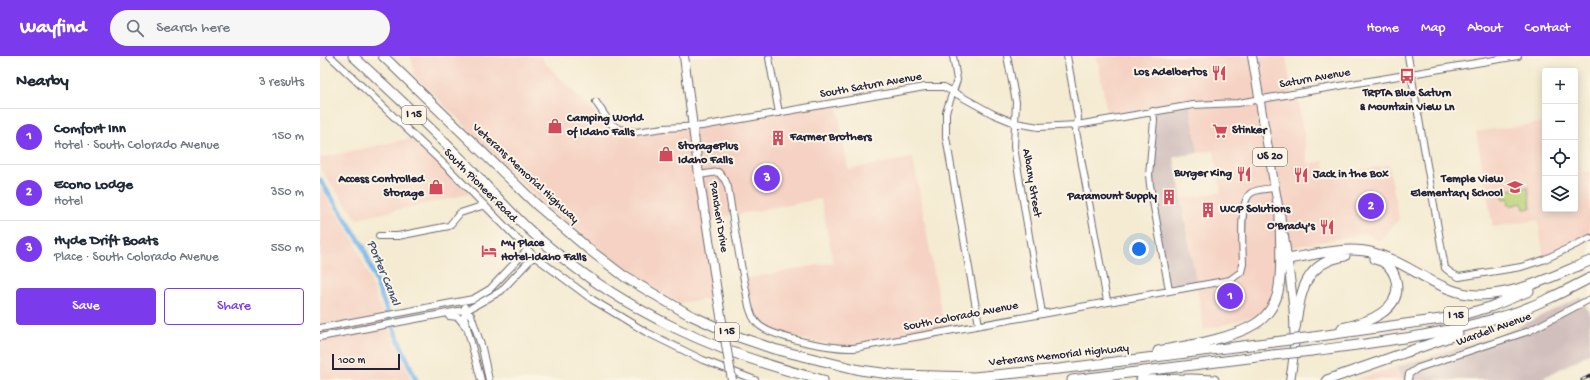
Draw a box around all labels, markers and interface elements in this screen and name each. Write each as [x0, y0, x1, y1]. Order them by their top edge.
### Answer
search box [110, 10, 390, 46]
text: Wayfind [20, 17, 86, 40]
icon: search [124, 17, 146, 39]
text: Search here [156, 19, 230, 37]
text: Home [1367, 20, 1399, 37]
text: Map [1421, 20, 1445, 37]
text: About [1467, 20, 1503, 37]
text: Contact [1525, 20, 1570, 37]
restaurant icon: Los Adelbertos [1210, 64, 1228, 82]
place label: Los Adelbertos [1134, 66, 1208, 80]
street label: Saturn Avenue [1279, 66, 1352, 92]
bus stop icon: TRPTA Blue Saturn & Mountain View Ln [1398, 67, 1416, 85]
map controls [1542, 68, 1578, 212]
button: + [1542, 68, 1578, 104]
street label: South Saturn Avenue [819, 70, 924, 102]
text: Nearby [16, 72, 69, 92]
text: 3 results [259, 75, 304, 90]
place label: TRPTA Blue Saturn & Mountain View Ln [1360, 87, 1455, 115]
button: − [1542, 104, 1578, 140]
road number: I 15 [402, 106, 426, 124]
place label: Camping World of Idaho Falls [566, 112, 645, 140]
shop icon: Camping World of Idaho Falls [546, 117, 564, 135]
text: Comfort Inn [54, 120, 126, 138]
street label: Veterans Memorial Highway [468, 120, 581, 227]
supermarket icon: Stinker [1211, 122, 1229, 140]
place label: Stinker [1232, 124, 1268, 138]
text: 1 [26, 129, 32, 144]
text: 150 m [272, 129, 304, 144]
building icon: Farmer Brothers [769, 129, 787, 147]
place label: Farmer Brothers [789, 131, 872, 145]
text: Hotel · South Colorado Avenue [54, 138, 219, 153]
place label: StoragePlus Idaho Falls [678, 140, 739, 168]
button: locate [1542, 140, 1578, 176]
shop icon: StoragePlus Idaho Falls [657, 145, 675, 163]
street label: South Pioneer Road [440, 146, 520, 226]
street label: Albany Street [1018, 148, 1044, 219]
road number: US 20 [1253, 148, 1287, 166]
pin: 3 [754, 163, 780, 193]
restaurant icon: Burger King [1235, 165, 1253, 183]
restaurant icon: Jack in the Box [1292, 166, 1310, 184]
place label: Burger King [1173, 167, 1232, 181]
place label: Jack in the Box [1312, 168, 1389, 182]
place label: Access Controlled Storage [338, 173, 426, 201]
place label: Temple View Elementary School [1410, 173, 1504, 201]
text: Econo Lodge [54, 176, 133, 194]
button: layers [1542, 176, 1578, 212]
shop icon: Access Controlled Storage [427, 178, 445, 196]
school or university icon: Temple View Elementary School [1506, 178, 1524, 196]
street label: Pancheri Drive [705, 180, 731, 254]
text: 2 [26, 185, 32, 200]
text: 350 m [271, 185, 304, 200]
building icon: Paramount Supply [1160, 188, 1178, 206]
place label: Paramount Supply [1066, 190, 1157, 204]
pin: 2 [1358, 191, 1384, 221]
text: Hotel [54, 194, 83, 209]
building icon: WCP Solutions [1199, 201, 1217, 219]
place label: WCP Solutions [1219, 203, 1291, 217]
restaurant icon: O'Brady's [1318, 218, 1336, 236]
place label: O'Brady's [1267, 220, 1316, 234]
text: Hyde Drift Boats [54, 232, 158, 250]
place label: My Place Hotel-Idaho Falls [501, 237, 587, 265]
water label: Porter Canal [363, 238, 403, 309]
your location [1129, 239, 1149, 259]
text: 3 [26, 241, 32, 256]
text: 550 m [271, 241, 304, 256]
hotel icon: My Place Hotel-Idaho Falls [480, 242, 498, 260]
text: Place · South Colorado Avenue [54, 250, 219, 265]
pin: 1 [1217, 281, 1243, 311]
button: Save [16, 288, 156, 325]
button: Share [164, 288, 304, 325]
street label: South Colorado Avenue [903, 299, 1020, 335]
road number: I 15 [1444, 307, 1468, 325]
street label: Wardell Avenue [1455, 310, 1534, 350]
road number: I 15 [715, 323, 739, 341]
street label: Veterans Memorial Highway [987, 342, 1130, 370]
scale bar [332, 352, 400, 371]
text: 100 m [338, 355, 365, 367]

